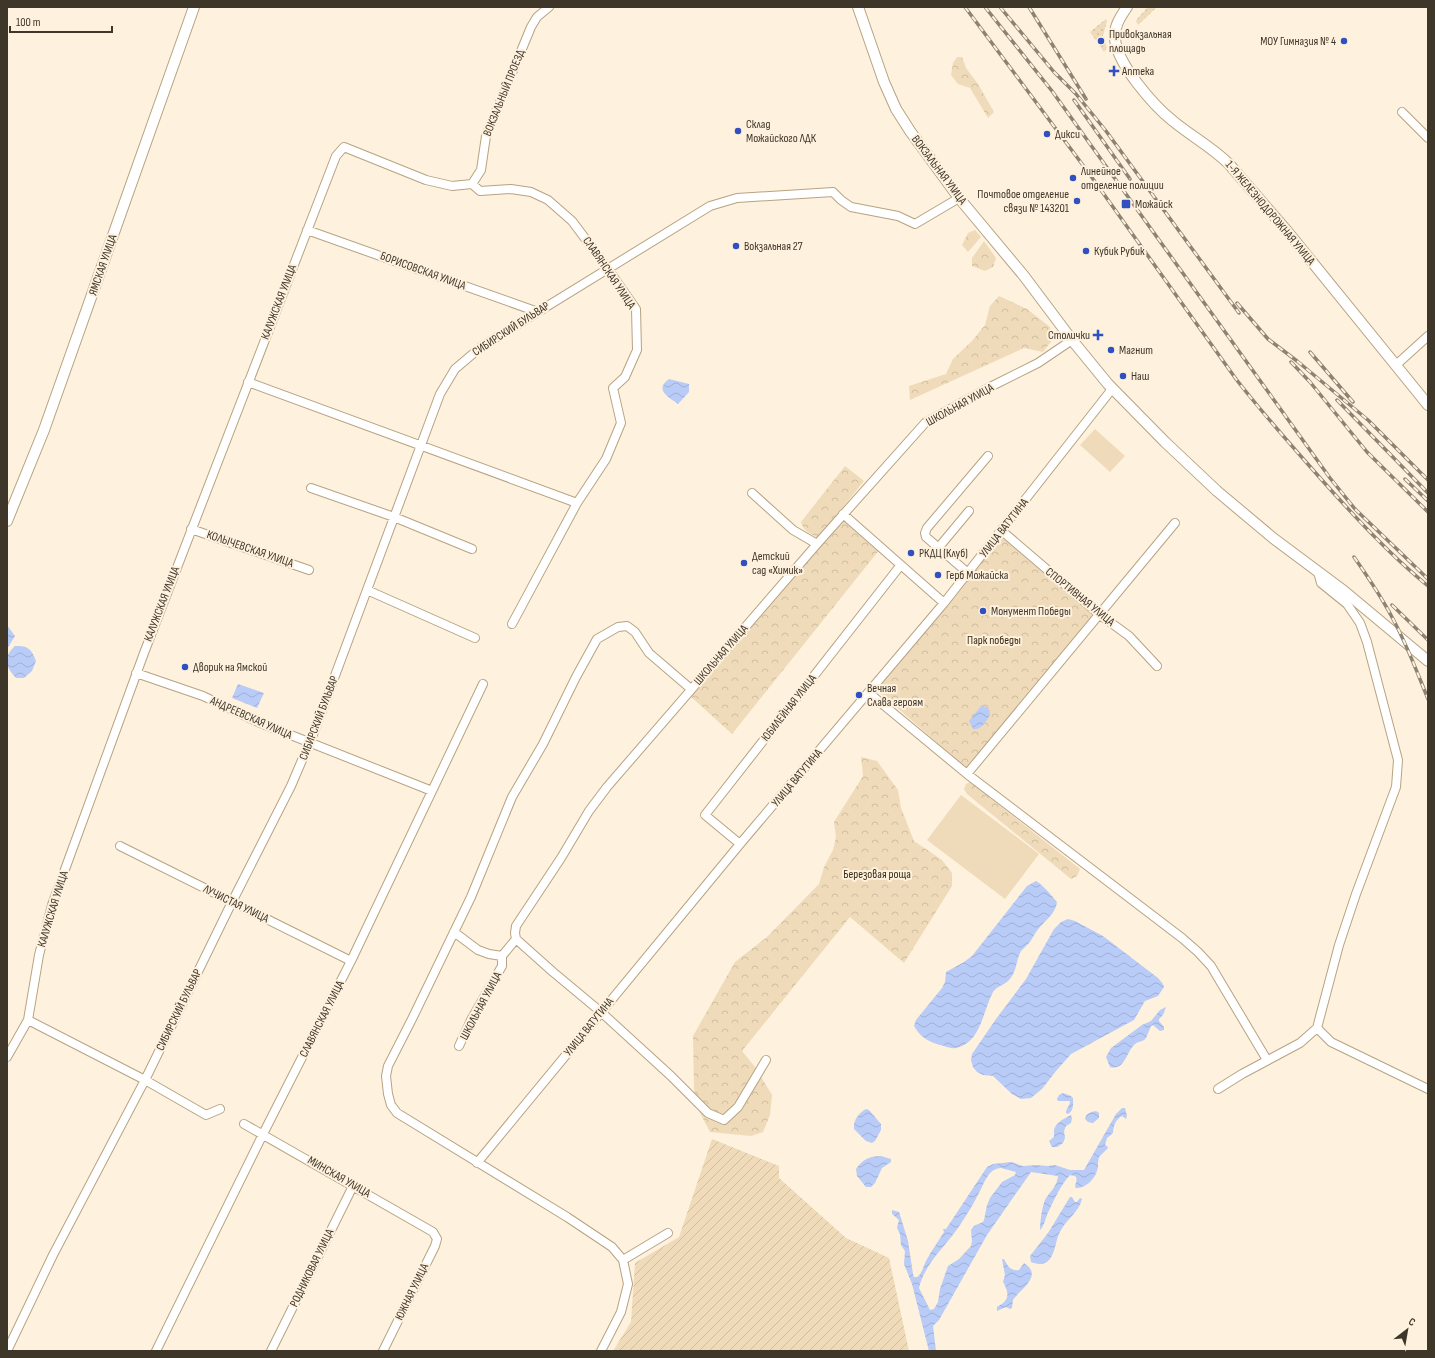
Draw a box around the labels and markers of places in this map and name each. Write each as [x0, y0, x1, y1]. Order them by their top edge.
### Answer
place label: Привокзальная площадь [1109, 27, 1172, 56]
place label: МОУ Гимназия № 4 [1260, 34, 1336, 49]
marker: Привокзальная площадь [1096, 36, 1106, 46]
marker: МОУ Гимназия № 4 [1339, 36, 1349, 46]
place label: Аптека [1121, 64, 1155, 79]
marker: Аптека [1109, 66, 1119, 76]
place label: Склад Можайского ЛДК [746, 117, 817, 146]
marker: Склад Можайского ЛДК [733, 126, 743, 136]
place label: Дикси [1055, 127, 1080, 142]
marker: Дикси [1042, 129, 1052, 139]
place label: Линейное отделение полиции [1080, 164, 1164, 193]
marker: Линейное отделение полиции [1068, 173, 1078, 183]
place label: Почтовое отделение связи № 143201 [977, 187, 1070, 216]
marker: Почтовое отделение связи № 143201 [1072, 196, 1082, 206]
place label: Можайск [1135, 197, 1173, 212]
marker: Можайск [1120, 198, 1132, 210]
place label: Вокзальная 27 [744, 239, 803, 254]
marker: Вокзальная 27 [731, 241, 741, 251]
place label: Кубик Рубик [1094, 244, 1145, 259]
marker: Кубик Рубик [1081, 246, 1091, 256]
place label: Столички [1048, 328, 1090, 343]
marker: Столички [1093, 330, 1103, 340]
place label: Магнит [1119, 343, 1153, 358]
marker: Магнит [1106, 345, 1116, 355]
place label: Наш [1131, 369, 1149, 384]
marker: Наш [1118, 371, 1128, 381]
place label: РКДЦ (Клуб) [919, 546, 968, 561]
marker: РКДЦ (Клуб) [906, 548, 916, 558]
place label: Детский сад «Химик» [752, 549, 803, 578]
marker: Детский сад «Химик» [739, 558, 749, 568]
place label: Герб Можайска [946, 568, 1009, 583]
marker: Герб Можайска [933, 570, 943, 580]
place label: Монумент Победы [991, 604, 1071, 619]
marker: Монумент Победы [978, 606, 988, 616]
place label: Дворик на Ямской [193, 660, 267, 675]
marker: Дворик на Ямской [180, 662, 190, 672]
place label: Вечная Слава героям [867, 681, 923, 710]
marker: Вечная Слава героям [854, 690, 864, 700]

